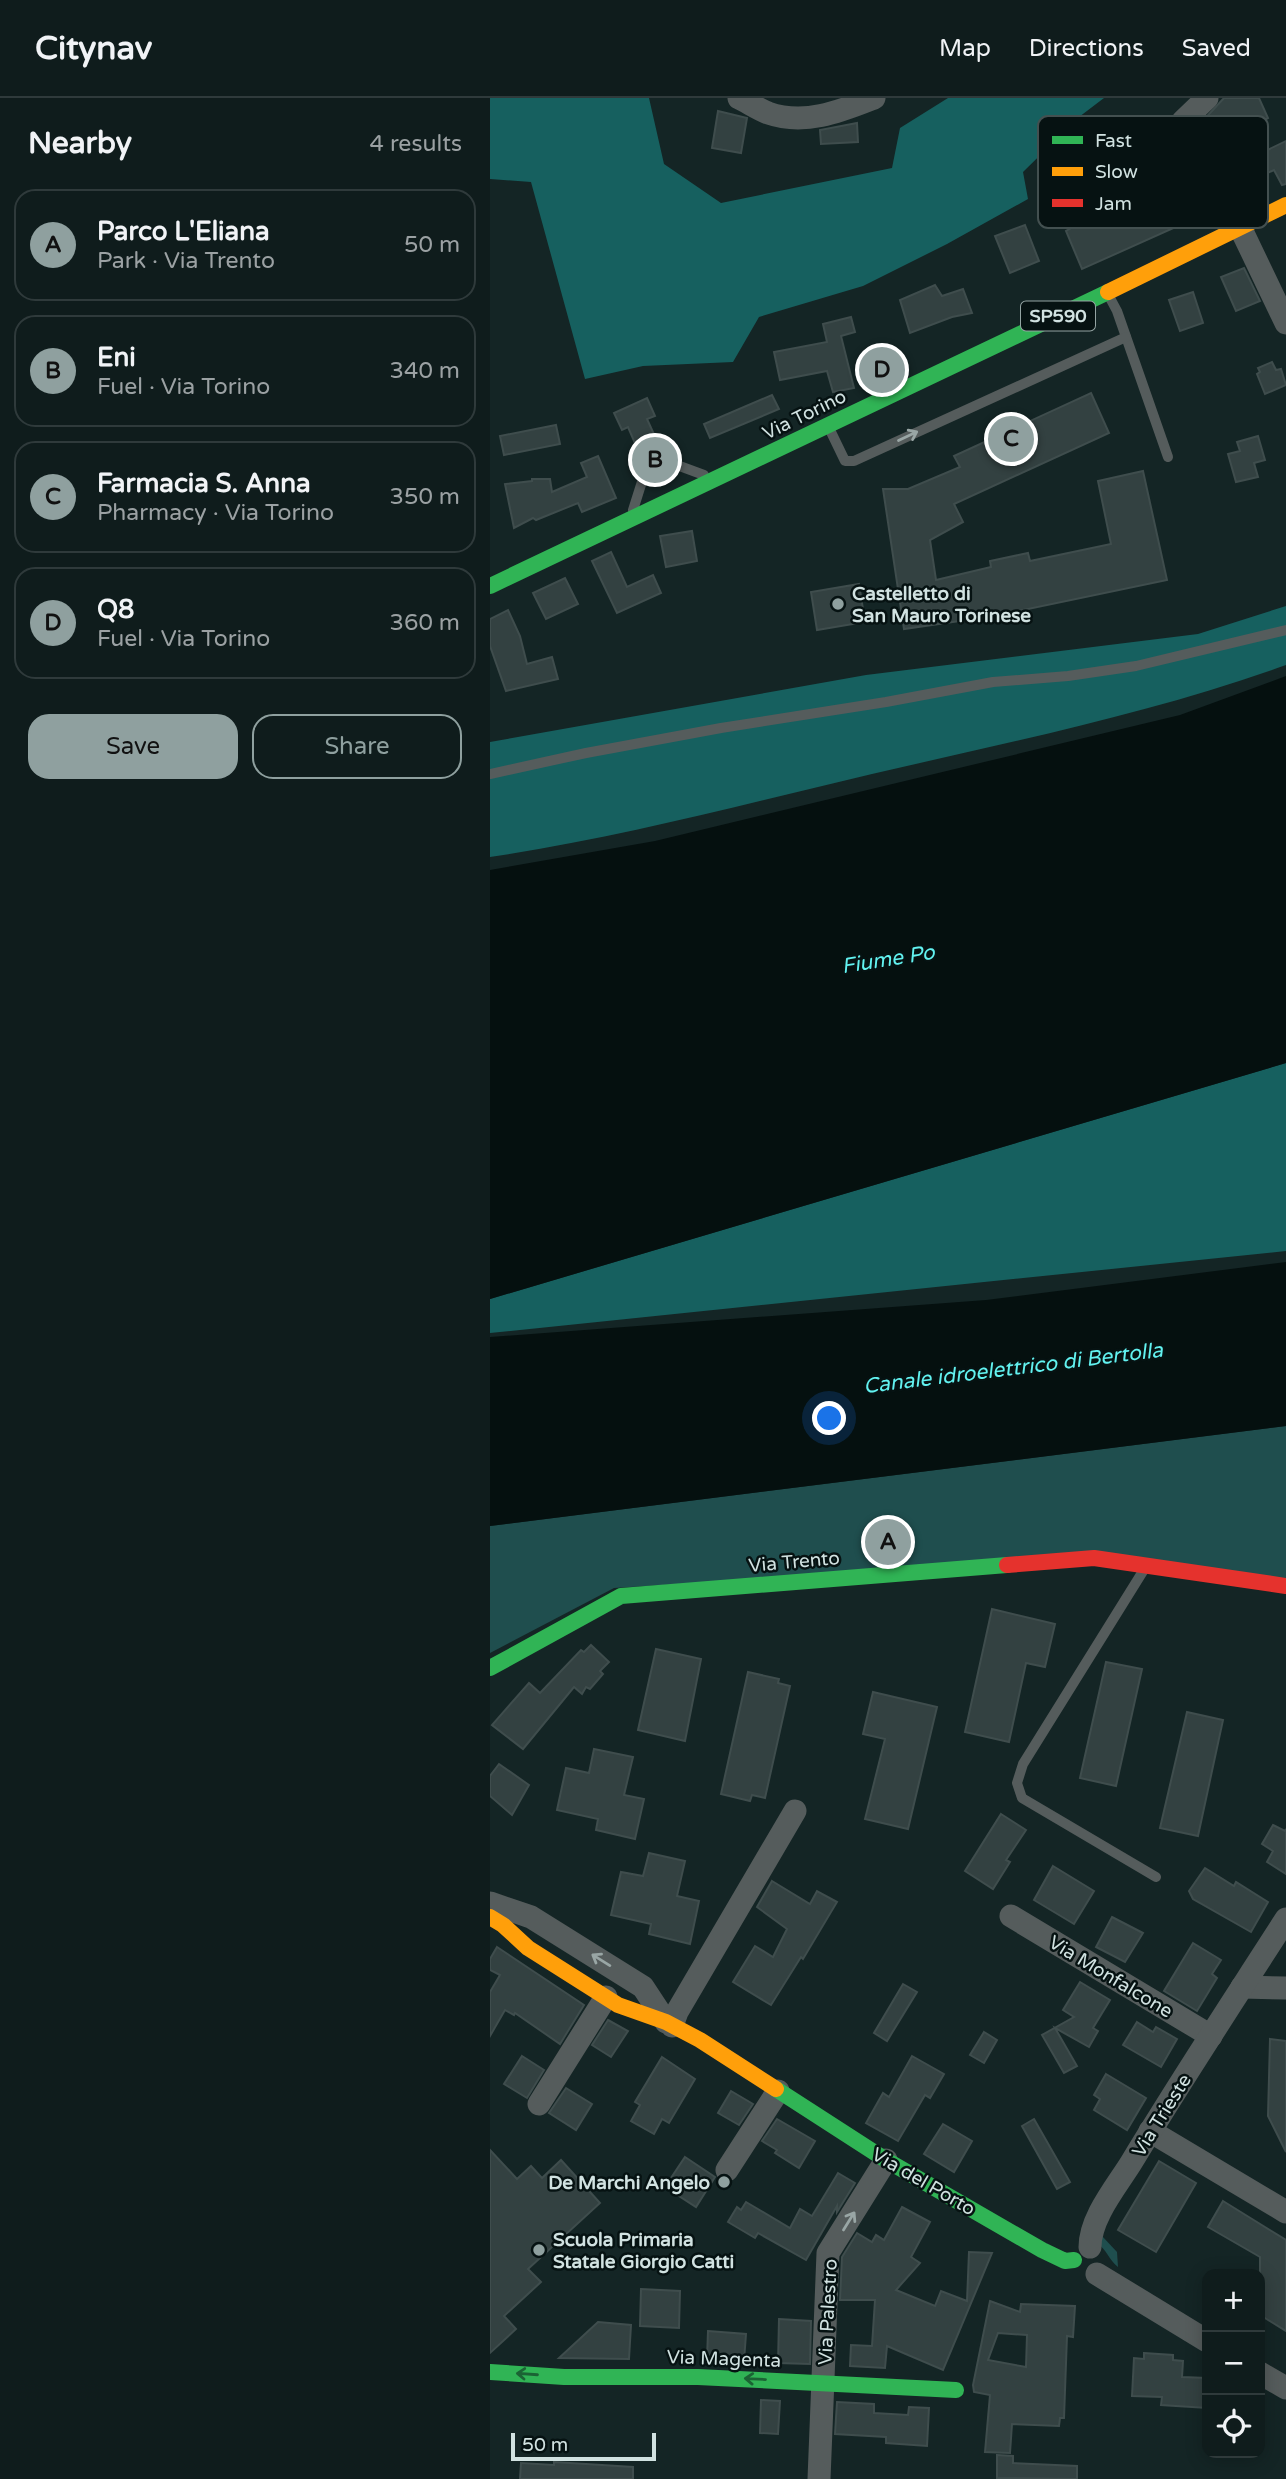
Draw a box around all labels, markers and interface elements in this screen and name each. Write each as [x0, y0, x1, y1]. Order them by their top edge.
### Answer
text: Citynav [35, 29, 152, 68]
text: Map [939, 34, 991, 63]
text: Directions [1029, 34, 1144, 63]
text: Saved [1182, 34, 1251, 63]
legend [1038, 116, 1268, 228]
text: Nearby [28, 125, 132, 162]
text: 4 results [369, 130, 462, 158]
text: Fast [1095, 130, 1132, 152]
text: Slow [1095, 161, 1138, 183]
text: Jam [1095, 193, 1132, 215]
text: Parco L'Eliana [97, 216, 270, 247]
text: A [44, 231, 62, 259]
text: 50 m [404, 231, 460, 259]
text: Park · Via Trento [97, 247, 275, 275]
road number: SP590 [1021, 302, 1095, 330]
text: Eni [97, 342, 136, 373]
pin: D [859, 344, 905, 396]
text: B [45, 357, 61, 385]
text: 340 m [390, 357, 460, 385]
text: Fuel · Via Torino [97, 373, 270, 401]
street label: Via Torino [759, 385, 850, 445]
pin: C [988, 413, 1034, 465]
one-way arrow [897, 429, 918, 442]
pin: B [632, 434, 678, 486]
text: Farmacia S. Anna [97, 468, 311, 499]
text: C [45, 483, 61, 511]
text: 350 m [390, 483, 460, 511]
text: Pharmacy · Via Torino [97, 499, 334, 527]
place label: Castelletto di San Mauro Torinese [852, 583, 1031, 627]
text: Q8 [97, 594, 134, 625]
marker: Castelletto di San Mauro Torinese [830, 596, 846, 612]
text: D [44, 609, 62, 637]
text: 360 m [390, 609, 460, 637]
text: Fuel · Via Torino [97, 625, 270, 653]
button: Save [28, 714, 238, 779]
button: Share [252, 714, 462, 779]
water label: Fiume Po [840, 940, 938, 979]
water label: Canale idroelettrico di Bertolla [862, 1338, 1165, 1399]
your location [812, 1401, 846, 1435]
pin: A [865, 1516, 911, 1568]
street label: Via Trento [748, 1547, 841, 1577]
street label: Via Monfalcone [1045, 1931, 1176, 2022]
one-way arrow [591, 1952, 611, 1966]
street label: Via Trieste [1128, 2070, 1196, 2161]
street label: Via del Porto [868, 2143, 979, 2220]
place label: De Marchi Angelo [548, 2172, 710, 2195]
marker: De Marchi Angelo [716, 2174, 732, 2190]
one-way arrow [842, 2211, 856, 2231]
place label: Scuola Primaria Statale Giorgio Catti [553, 2229, 734, 2274]
marker: Scuola Primaria Statale Giorgio Catti [531, 2242, 547, 2258]
street label: Via Palestro [814, 2258, 842, 2366]
map controls [1202, 2269, 1265, 2458]
button: + [1202, 2269, 1265, 2332]
button: − [1202, 2332, 1265, 2395]
street label: Via Magenta [666, 2346, 782, 2372]
one-way arrow [516, 2368, 539, 2381]
one-way arrow [744, 2373, 767, 2386]
button: locate [1202, 2395, 1265, 2458]
scale bar [511, 2430, 656, 2462]
text: 50 m [522, 2434, 568, 2456]

